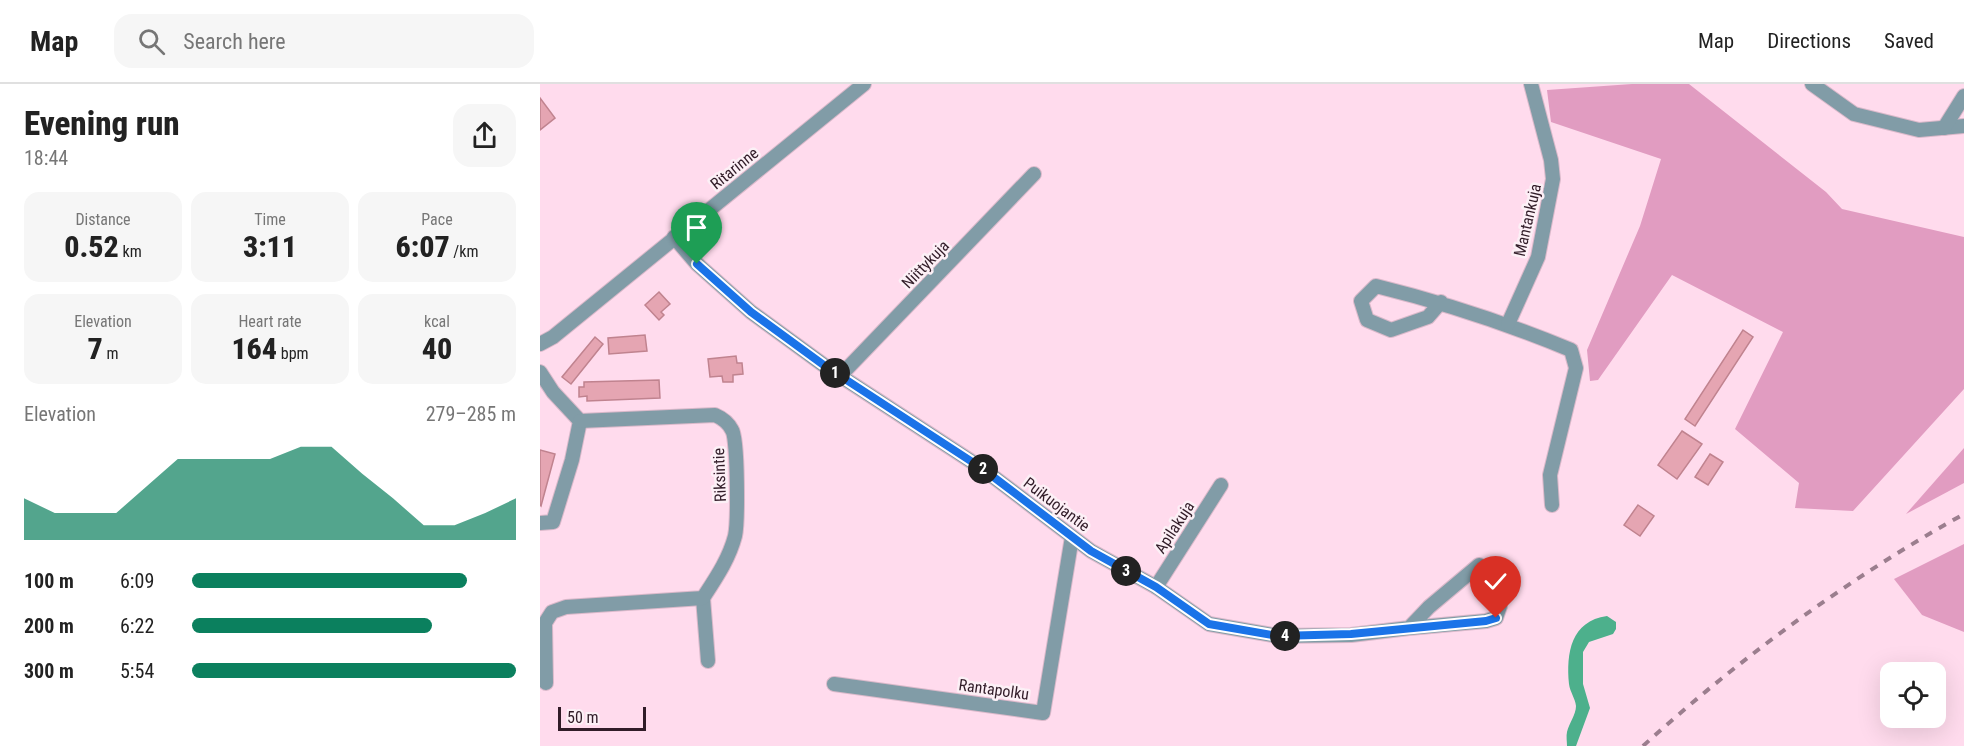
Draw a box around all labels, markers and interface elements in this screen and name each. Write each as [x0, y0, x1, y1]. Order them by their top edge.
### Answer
search box [114, 14, 534, 68]
text: Map [30, 25, 78, 58]
icon: search [135, 25, 168, 58]
text: Search here [183, 29, 286, 54]
text: Map [1698, 29, 1734, 53]
text: Directions [1767, 29, 1851, 53]
text: Saved [1884, 29, 1934, 53]
text: Evening run [24, 104, 180, 143]
button: share [453, 104, 516, 167]
street label: Ritarinne [707, 143, 762, 193]
text: 18:44 [24, 146, 68, 170]
street label: Mantankuja [1510, 182, 1545, 258]
pin [671, 202, 722, 264]
text: Distance [75, 210, 131, 229]
text: Time [254, 210, 286, 229]
text: Pace [421, 210, 453, 229]
icon: arrive [680, 211, 713, 244]
text: 0.52 [64, 229, 119, 264]
text: 3:11 [243, 229, 297, 264]
text: 6:07 [395, 229, 450, 264]
street label: Niittykuja [898, 236, 953, 292]
text: km [119, 242, 142, 261]
text: /km [450, 242, 479, 261]
text: Elevation [74, 312, 132, 331]
text: Heart rate [238, 312, 302, 331]
text: kcal [424, 312, 450, 331]
text: 7 [88, 331, 103, 366]
text: 164 [231, 331, 277, 366]
text: 40 [422, 331, 452, 366]
text: m [103, 344, 118, 363]
text: bpm [277, 344, 309, 363]
pin: 1 [820, 358, 850, 388]
text: 1 [831, 363, 839, 382]
text: Elevation [24, 402, 96, 426]
text: 279–285 m [426, 402, 516, 426]
street label: Riksintie [709, 448, 730, 502]
pin: 2 [968, 454, 998, 484]
text: 2 [979, 459, 987, 478]
street label: Puikuojantie [1020, 473, 1094, 536]
street label: Apilakuja [1151, 498, 1198, 557]
pin: 3 [1111, 556, 1141, 586]
pin [1470, 556, 1521, 618]
text: 3 [1122, 561, 1130, 580]
icon: check [1479, 565, 1512, 598]
text: 100 m [24, 569, 74, 593]
text: 6:09 [120, 569, 154, 593]
text: 200 m [24, 614, 74, 638]
text: 6:22 [120, 614, 154, 638]
pin: 4 [1270, 621, 1300, 651]
text: 4 [1281, 626, 1289, 645]
text: 300 m [24, 659, 74, 683]
text: 5:54 [120, 659, 154, 683]
map controls [1880, 662, 1946, 728]
button: locate [1880, 662, 1946, 728]
street label: Rantapolku [958, 675, 1030, 704]
scale bar [558, 704, 646, 732]
text: 50 m [567, 708, 599, 727]

